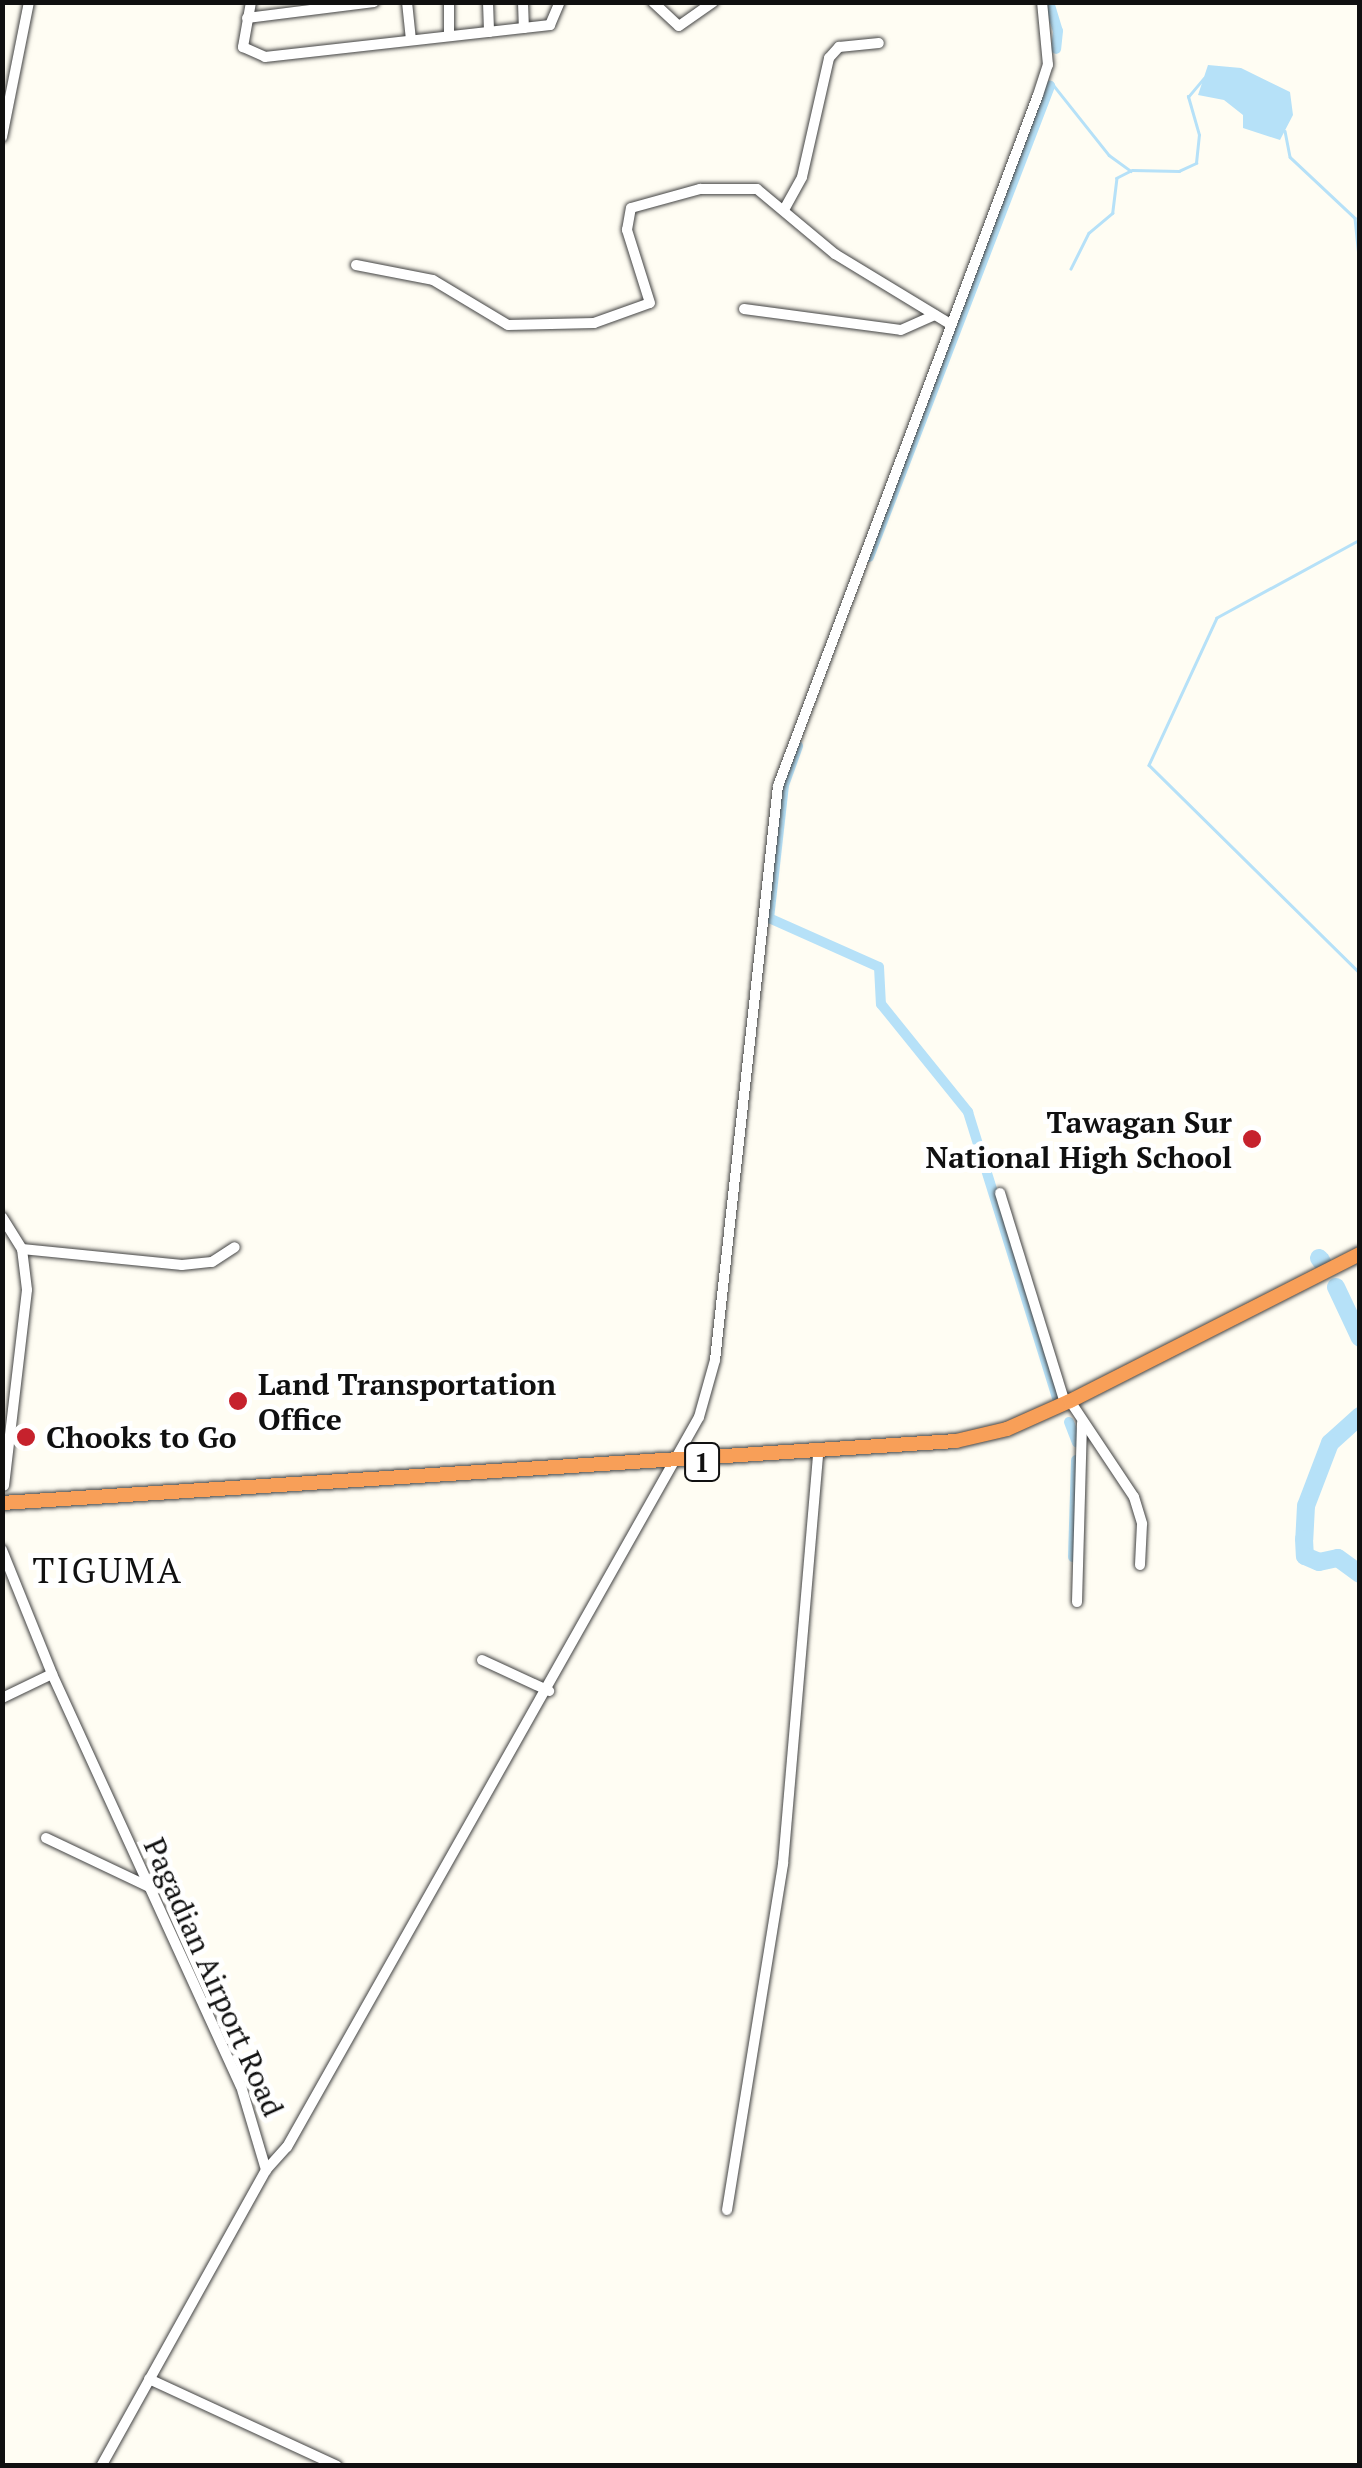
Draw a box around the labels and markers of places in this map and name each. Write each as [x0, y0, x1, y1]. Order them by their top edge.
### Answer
place label: Tawagan Sur National High School [925, 1104, 1232, 1174]
marker: Tawagan Sur National High School [1241, 1128, 1263, 1150]
place label: Land Transportation Office [258, 1366, 556, 1436]
marker: Land Transportation Office [227, 1390, 249, 1412]
place label: Chooks to Go [46, 1419, 237, 1455]
marker: Chooks to Go [15, 1426, 37, 1448]

